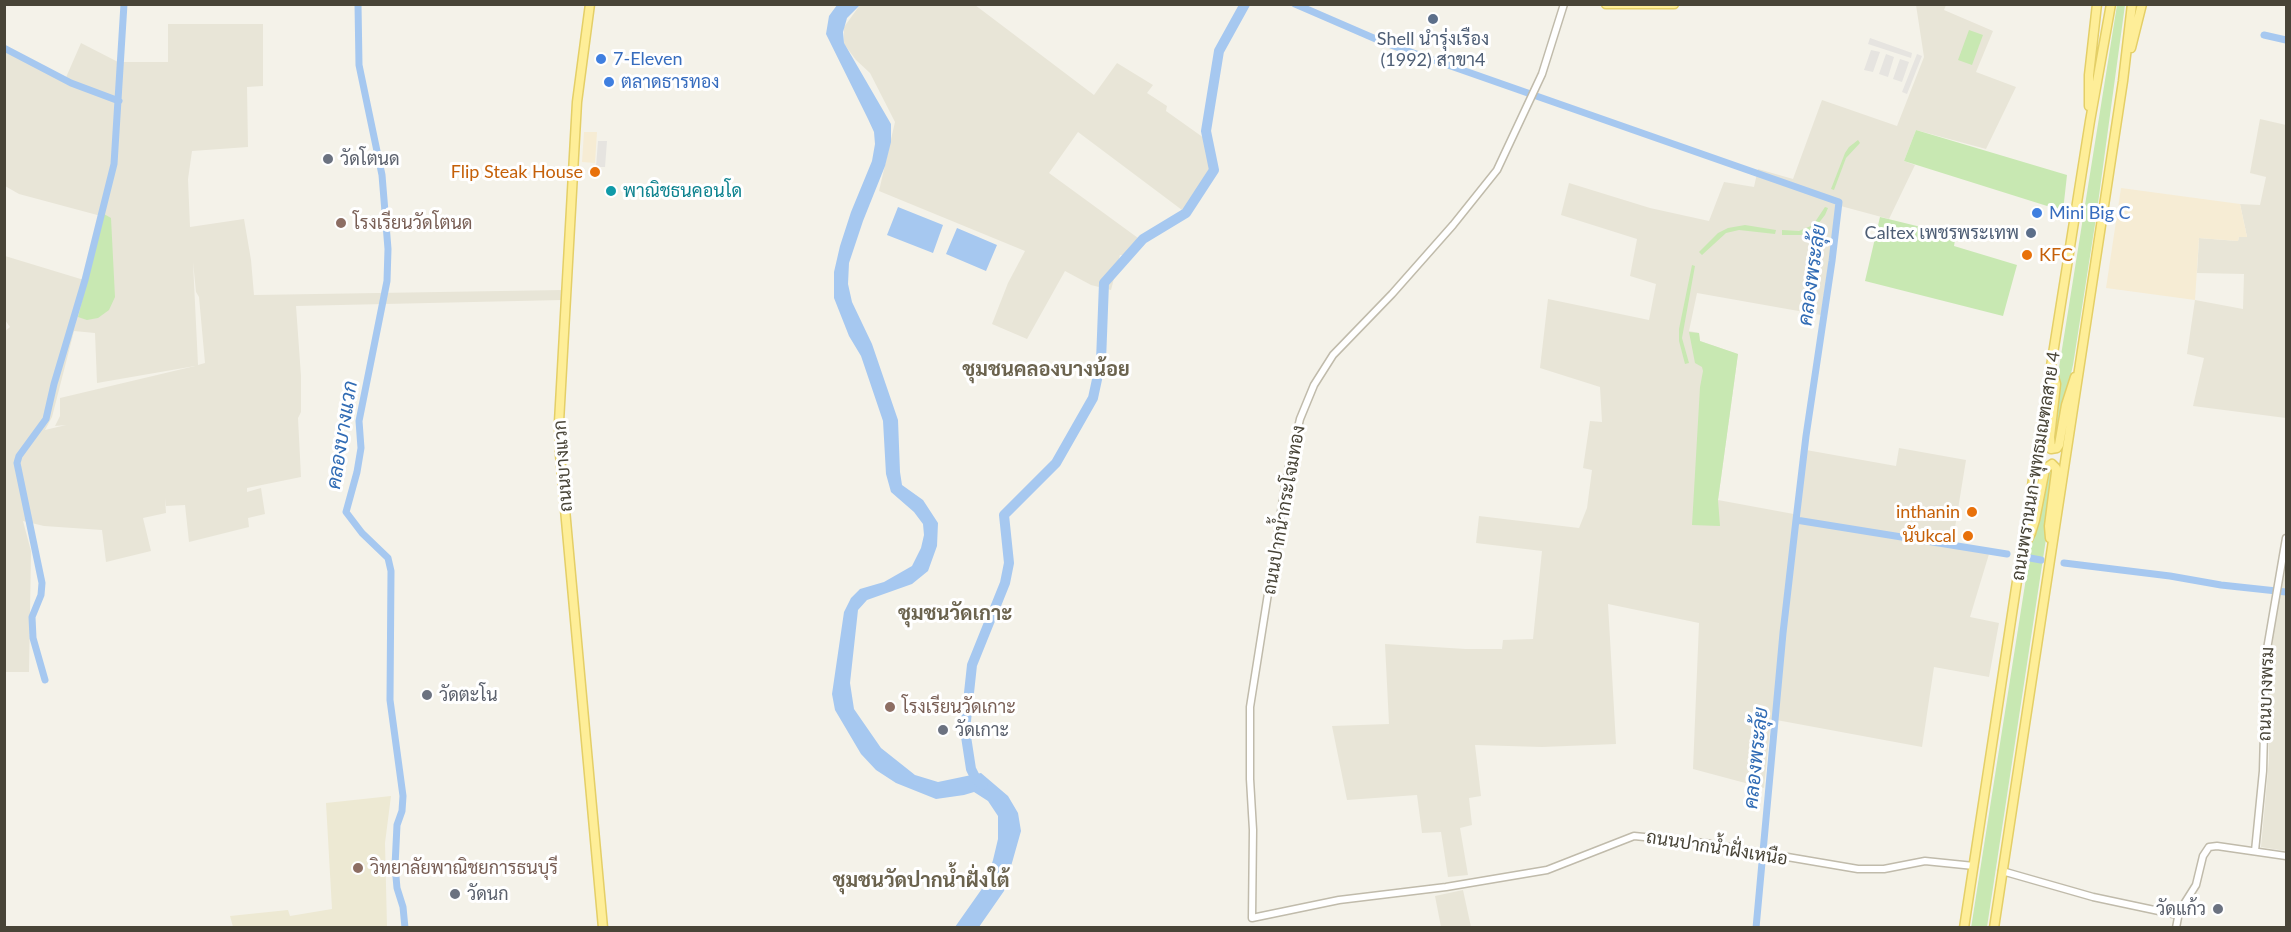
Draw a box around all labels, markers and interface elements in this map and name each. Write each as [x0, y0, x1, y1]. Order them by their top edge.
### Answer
marker: Shell นำรุ่งเรือง (1992) สาขา4 [1426, 12, 1440, 26]
place label: Shell นำรุ่งเรือง (1992) สาขา4 [1377, 28, 1489, 70]
place label: 7-Eleven [613, 48, 683, 70]
marker: 7-Eleven [594, 52, 608, 66]
place label: ตลาดธารทอง [621, 71, 720, 93]
marker: ตลาดธารทอง [602, 75, 616, 89]
place label: วัดโตนด [340, 148, 400, 170]
marker: วัดโตนด [321, 152, 335, 166]
place label: Flip Steak House [451, 161, 583, 183]
marker: Flip Steak House [588, 165, 602, 179]
place label: พาณิชธนคอนโด [623, 180, 742, 202]
marker: พาณิชธนคอนโด [604, 184, 618, 198]
place label: Mini Big C [2049, 202, 2131, 224]
marker: Mini Big C [2030, 206, 2044, 220]
place label: โรงเรียนวัดโตนด [353, 212, 473, 234]
marker: โรงเรียนวัดโตนด [334, 216, 348, 230]
place label: Caltex เพชรพระเทพ [1865, 222, 2019, 244]
water label: คลองพระลุ้ย [1793, 223, 1831, 327]
marker: Caltex เพชรพระเทพ [2024, 226, 2038, 240]
place label: KFC [2039, 244, 2073, 266]
marker: KFC [2020, 248, 2034, 262]
street label: ถนนพรานนก-พุทธมณฑลสาย 4 [2007, 350, 2065, 582]
district label: ชุมชนคลองบางน้อย [962, 358, 1130, 382]
water label: คลองบางแวก [322, 379, 362, 491]
street label: ถนนบางแวก [549, 419, 577, 513]
street label: ถนนปากน้ำกระโจมทอง [1258, 424, 1310, 596]
place label: inthanin [1896, 501, 1960, 523]
marker: inthanin [1965, 505, 1979, 519]
place label: นับkcal [1903, 525, 1956, 547]
marker: นับkcal [1961, 529, 1975, 543]
district label: ชุมชนวัดเกาะ [898, 602, 1012, 626]
street label: ถนนบางพรม [2254, 646, 2278, 742]
place label: วัดตะโน [439, 684, 498, 706]
marker: วัดตะโน [420, 688, 434, 702]
place label: โรงเรียนวัดเกาะ [902, 696, 1016, 718]
marker: โรงเรียนวัดเกาะ [883, 700, 897, 714]
water label: คลองพระลุ้ย [1739, 706, 1773, 810]
place label: วัดเกาะ [955, 719, 1009, 741]
marker: วัดเกาะ [936, 723, 950, 737]
street label: ถนนปากน้ำฝั่งเหนือ [1645, 826, 1789, 870]
place label: วิทยาลัยพาณิชยการธนบุรี [370, 857, 558, 879]
marker: วิทยาลัยพาณิชยการธนบุรี [351, 861, 365, 875]
district label: ชุมชนวัดปากน้ำฝั่งใต้ [833, 869, 1009, 893]
place label: วัดนก [467, 883, 509, 905]
marker: วัดนก [448, 887, 462, 901]
place label: วัดแก้ว [2156, 898, 2206, 920]
marker: วัดแก้ว [2211, 902, 2225, 916]

